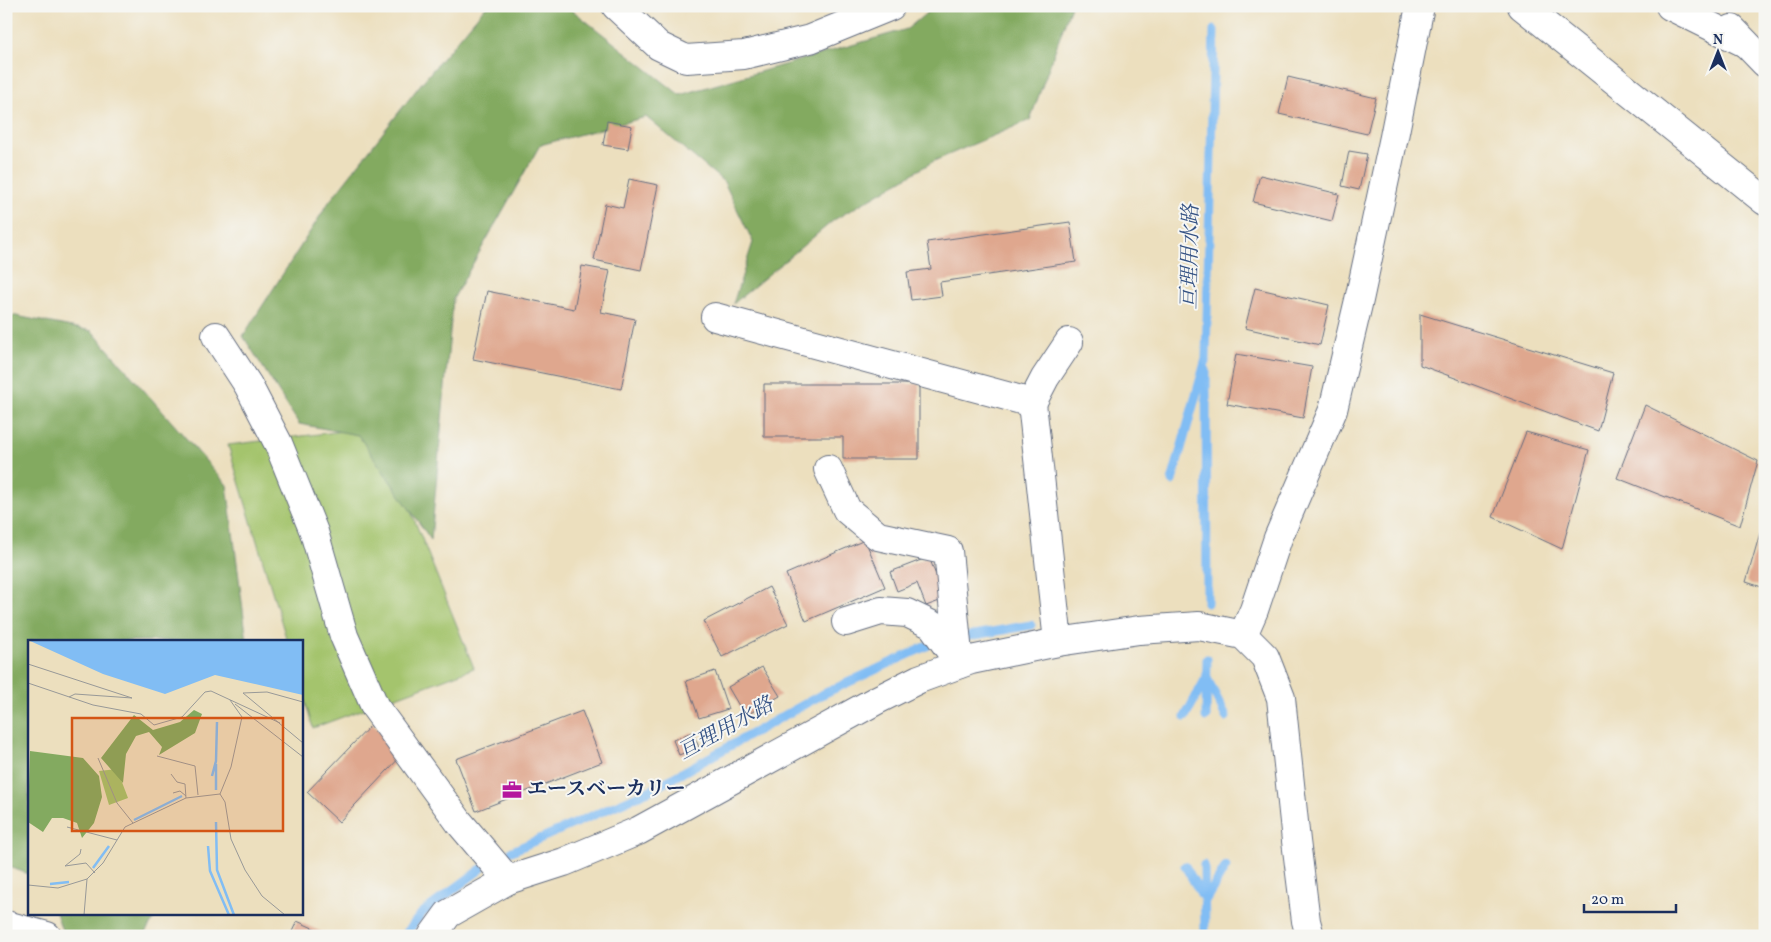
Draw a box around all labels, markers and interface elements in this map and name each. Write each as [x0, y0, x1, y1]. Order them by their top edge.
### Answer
north arrow [1694, 28, 1744, 78]
text: N [1713, 31, 1723, 50]
water label: 亘理用水路 [1176, 202, 1206, 310]
inset map [28, 640, 302, 914]
water label: 亘理用水路 [673, 690, 781, 767]
place label: エースベーカリー [527, 776, 686, 804]
office icon: エースベーカリー [501, 779, 523, 801]
scale bar [1584, 882, 1676, 914]
text: 20 m [1591, 890, 1624, 911]

